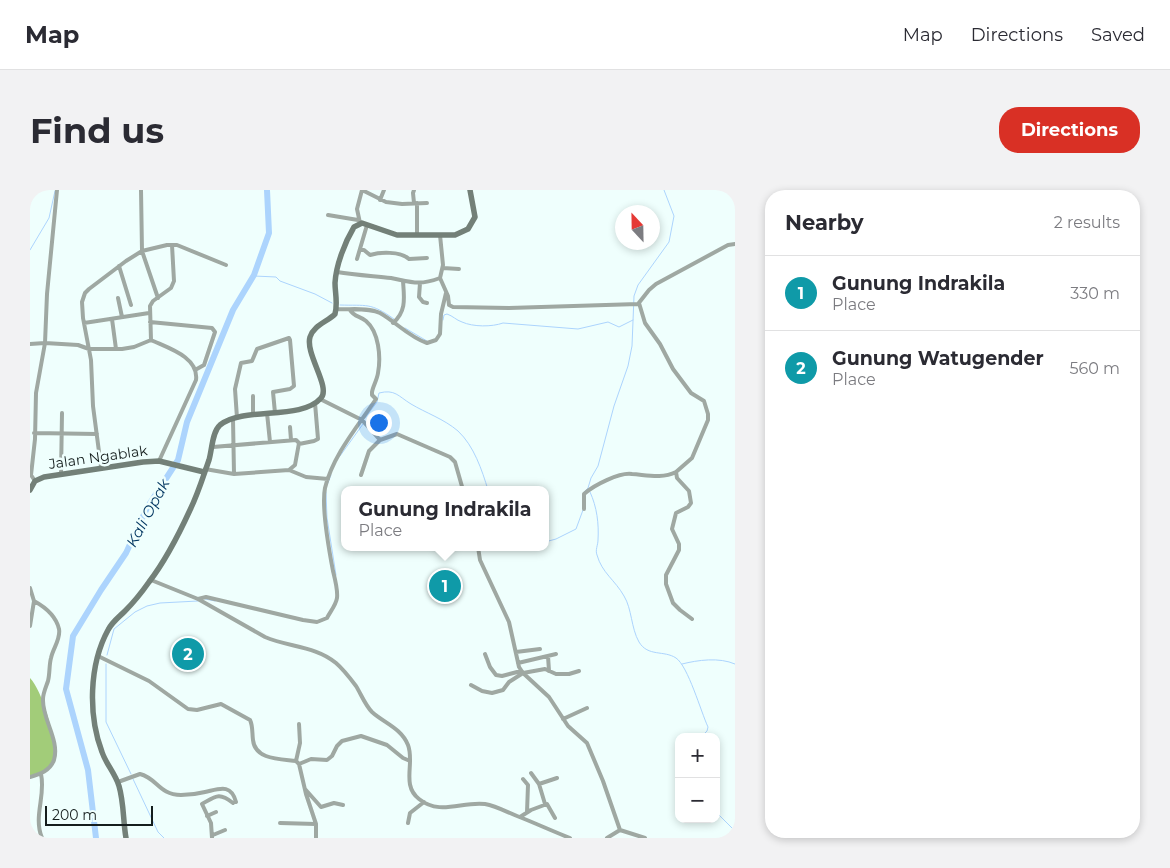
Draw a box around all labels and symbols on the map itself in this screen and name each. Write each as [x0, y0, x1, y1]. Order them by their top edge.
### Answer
north arrow [615, 205, 660, 250]
your location [366, 410, 392, 436]
street label: Jalan Ngablak [46, 441, 149, 473]
water label: Kali Opak [122, 475, 174, 550]
pin: 1 [429, 567, 461, 605]
pin: 2 [172, 635, 204, 673]
scale bar [45, 803, 152, 826]

